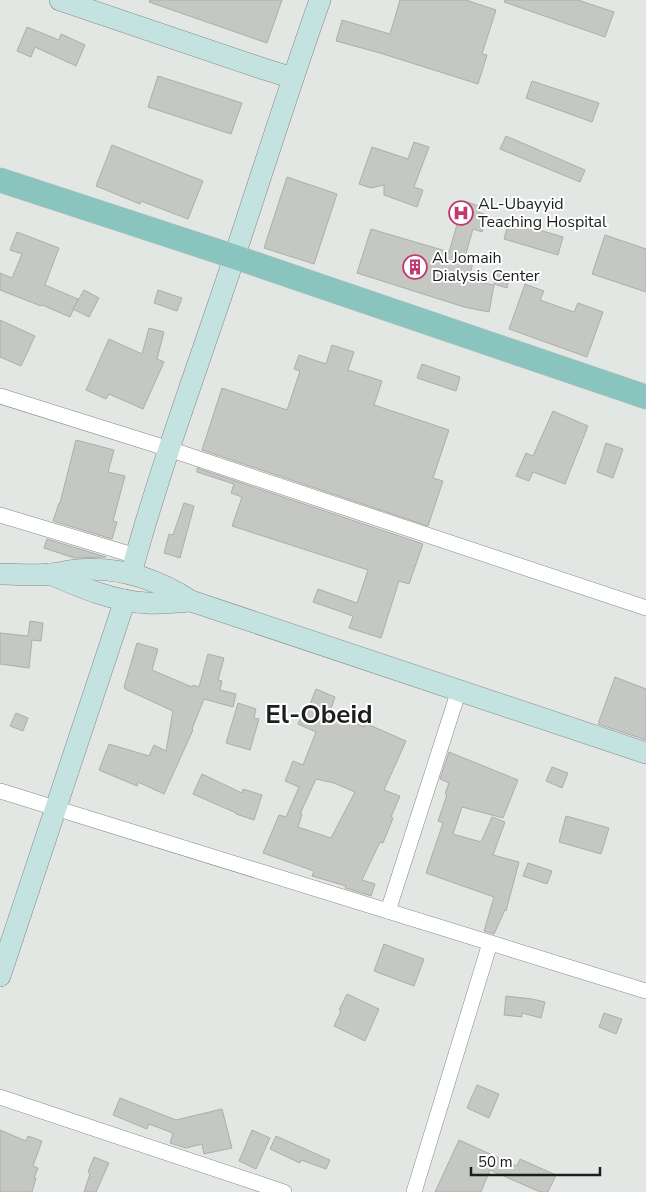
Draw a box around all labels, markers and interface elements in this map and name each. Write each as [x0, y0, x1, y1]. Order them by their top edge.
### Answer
place label: AL-Ubayyid Teaching Hospital [478, 193, 607, 233]
hospital icon: AL-Ubayyid Teaching Hospital [448, 200, 474, 226]
place label: Al Jomaih Dialysis Center [432, 247, 540, 287]
building icon: Al Jomaih Dialysis Center [402, 254, 428, 280]
district label: El-Obeid [265, 697, 373, 732]
scale bar [471, 1144, 600, 1176]
text: 50 m [478, 1152, 513, 1172]

